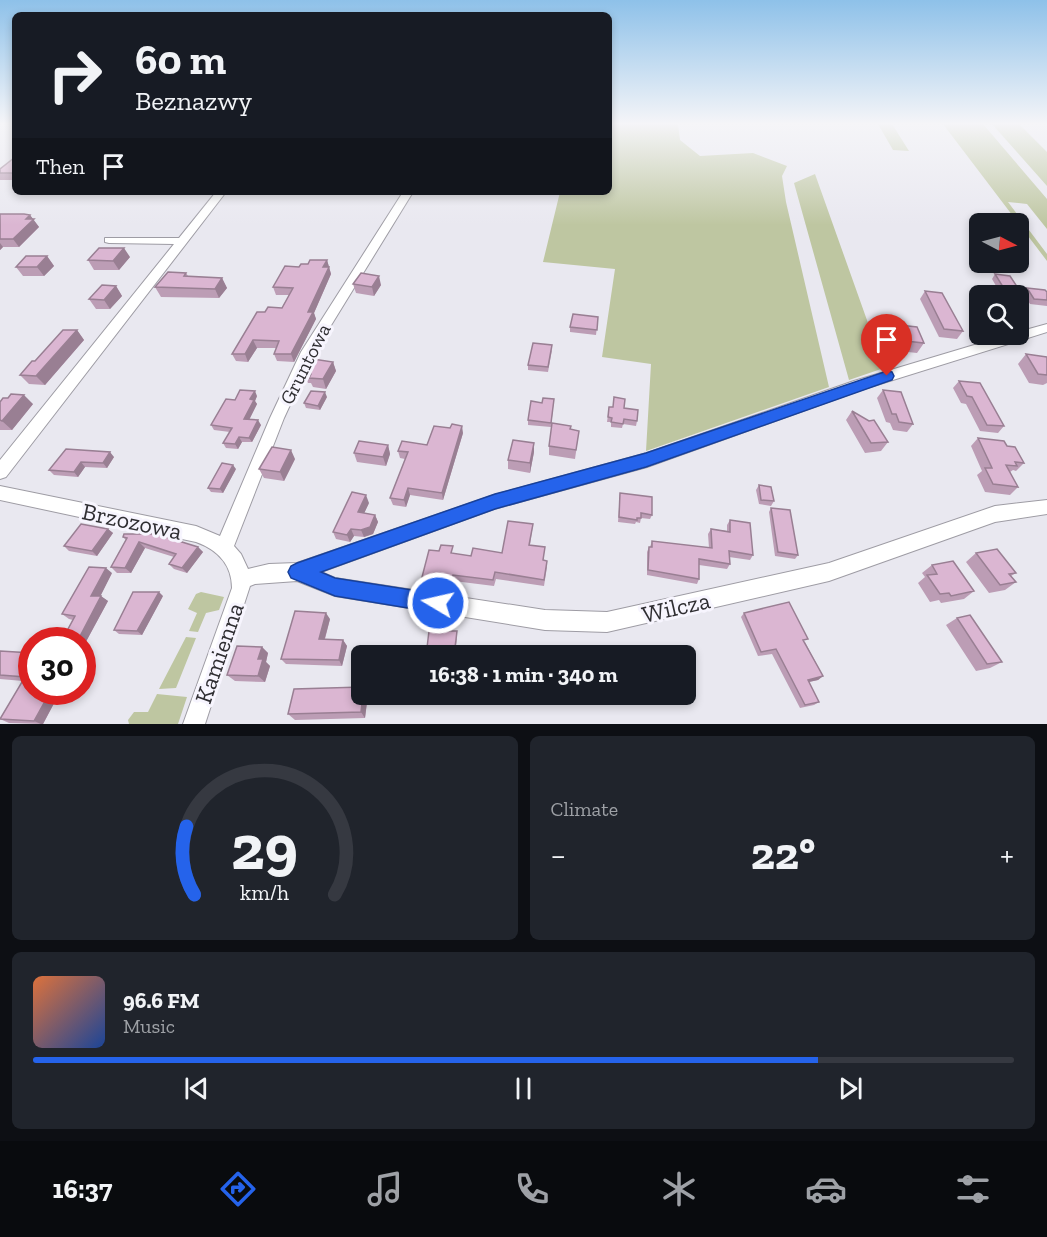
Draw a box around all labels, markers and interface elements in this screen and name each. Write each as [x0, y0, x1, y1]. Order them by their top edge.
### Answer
text: 60 m [135, 34, 226, 85]
icon: right [36, 36, 114, 114]
text: Beznazwy [135, 85, 252, 117]
icon: arrive [97, 150, 130, 183]
text: Then [36, 153, 85, 180]
north arrow [969, 213, 1029, 273]
map controls [969, 213, 1029, 345]
button: search [969, 285, 1029, 345]
pin [861, 314, 912, 376]
street label: Gruntowa [274, 319, 336, 408]
icon: arrive [870, 323, 903, 356]
street label: Brzozowa [79, 496, 185, 546]
position arrow [406, 571, 470, 635]
street label: Wilcza [639, 585, 713, 629]
street label: Kamienna [188, 598, 250, 707]
speed limit sign: 30 [18, 627, 96, 705]
text: 16:38 · 1 min · 340 m [429, 661, 618, 688]
text: Climate [551, 797, 618, 821]
text: 29 [231, 810, 298, 885]
text: 22° [751, 827, 815, 881]
text: − [551, 835, 566, 874]
text: + [1000, 835, 1014, 874]
text: km/h [240, 880, 289, 905]
text: 96.6 FM [123, 987, 199, 1014]
text: Music [123, 1014, 175, 1038]
icon: previous [180, 1072, 213, 1105]
icon: pause [507, 1072, 540, 1105]
icon: next [834, 1072, 867, 1105]
icon: directions [217, 1168, 259, 1210]
icon: music [364, 1168, 406, 1210]
icon: phone [511, 1168, 553, 1210]
icon: climate [658, 1168, 700, 1210]
icon: car [805, 1168, 847, 1210]
icon: filters [952, 1168, 994, 1210]
text: 16:37 [53, 1173, 112, 1205]

